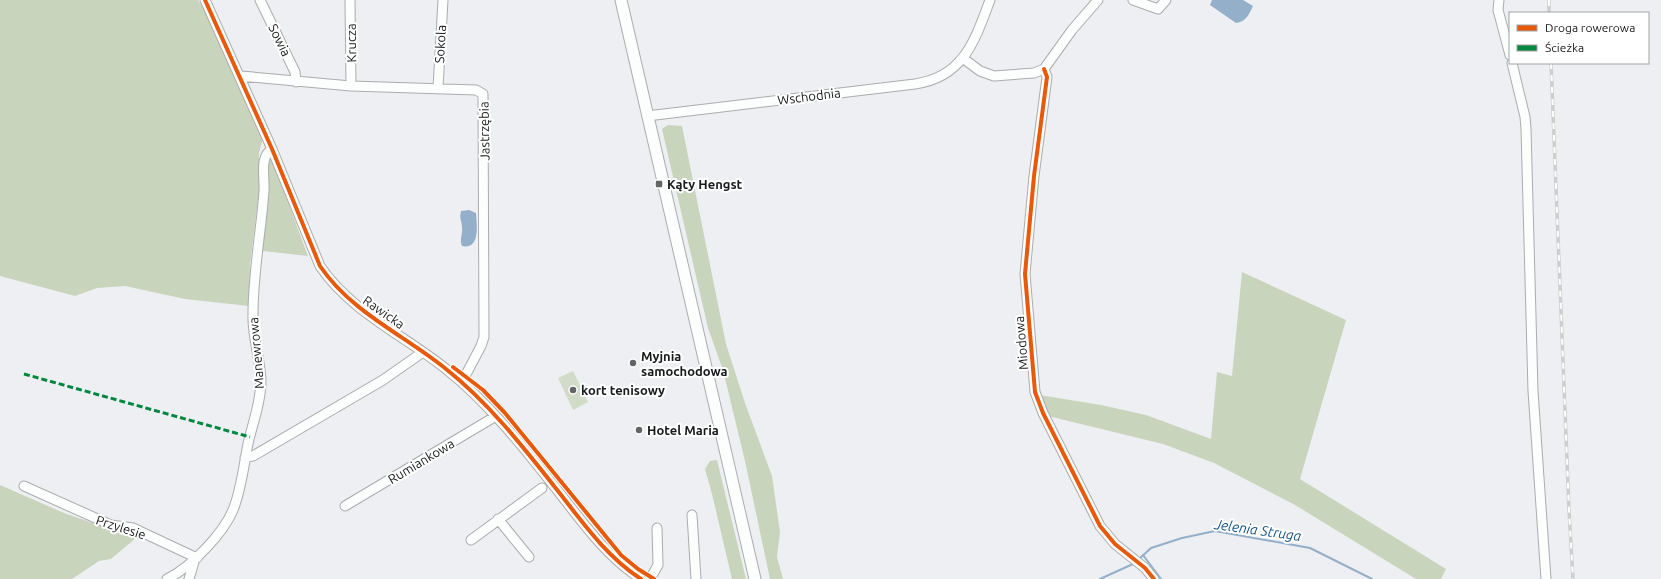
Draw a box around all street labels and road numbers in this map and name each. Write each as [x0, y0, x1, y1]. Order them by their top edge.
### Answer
street label: Sowia [266, 21, 294, 59]
street label: Krucza [344, 23, 358, 63]
street label: Sokola [432, 24, 448, 64]
street label: Wschodnia [777, 85, 841, 107]
street label: Jastrzębia [476, 101, 492, 161]
street label: Rawicka [361, 293, 407, 331]
street label: Miodowa [1012, 315, 1030, 371]
street label: Manewrowa [246, 317, 266, 389]
street label: Rumiankowa [385, 436, 457, 486]
street label: Przylesie [94, 512, 148, 542]

